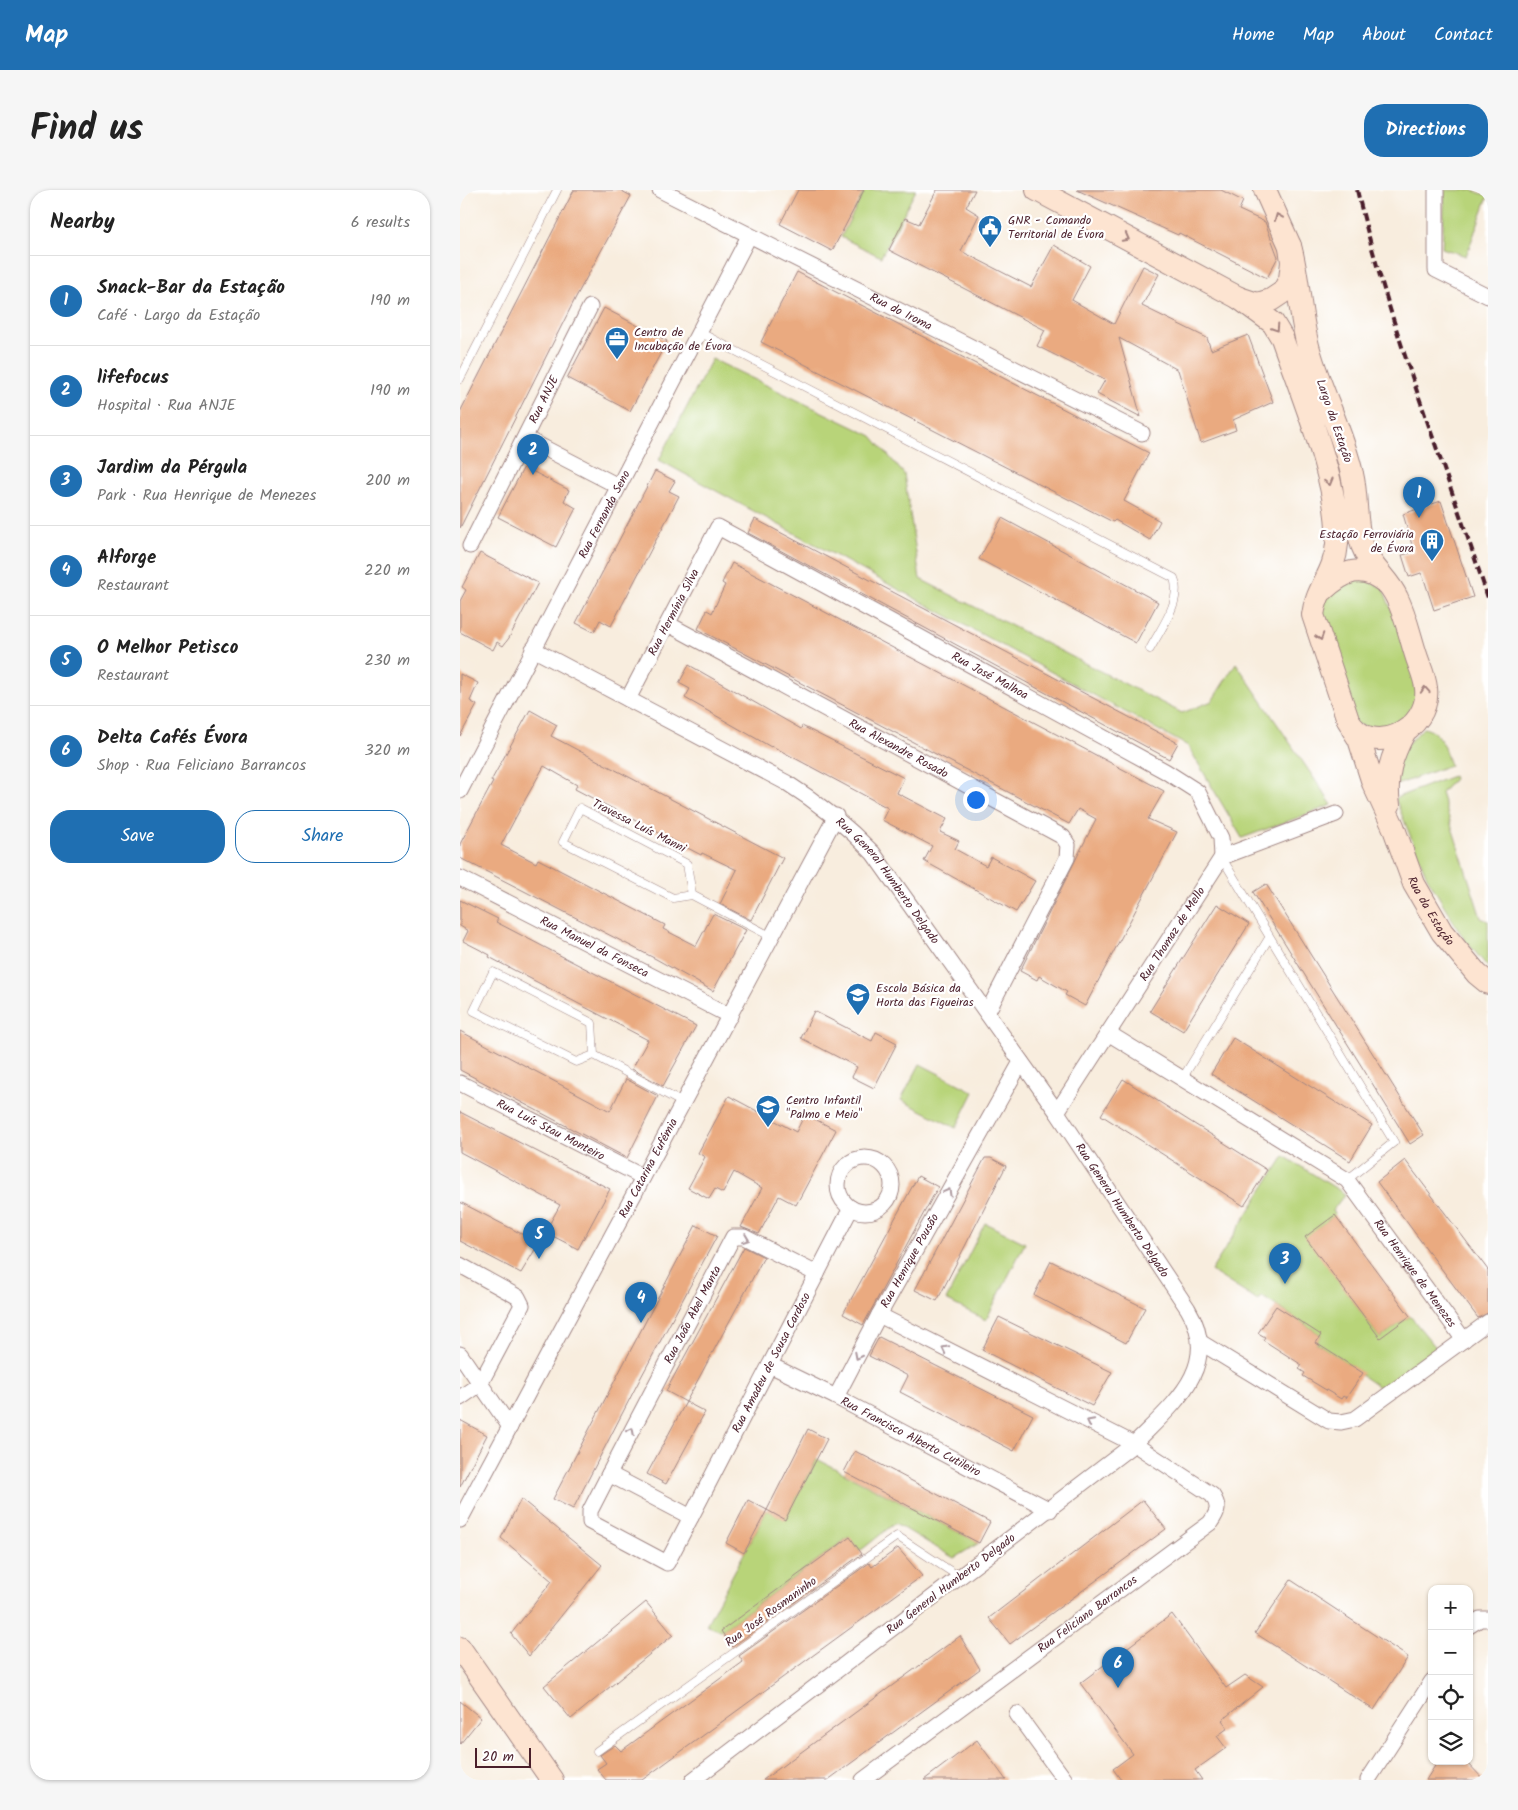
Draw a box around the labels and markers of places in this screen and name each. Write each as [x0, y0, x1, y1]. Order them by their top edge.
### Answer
place label: GNR - Comando Territorial de Évora [1008, 211, 1105, 244]
public building icon: GNR - Comando Territorial de Évora [977, 214, 1003, 248]
place label: Centro de Incubação de Évora [634, 323, 732, 356]
office icon: Centro de Incubação de Évora [604, 326, 630, 360]
pin: 2 [517, 434, 549, 475]
pin: 1 [1403, 477, 1435, 518]
place label: Estação Ferroviária de Évora [1319, 525, 1414, 558]
building icon: Estação Ferroviária de Évora [1419, 528, 1445, 562]
place label: Escola Básica da Horta das Figueiras [876, 979, 974, 1012]
school or university icon: Escola Básica da Horta das Figueiras [845, 982, 871, 1016]
place label: Centro Infantil "Palmo e Meio" [786, 1091, 862, 1124]
school or university icon: Centro Infantil "Palmo e Meio" [755, 1094, 781, 1128]
pin: 5 [523, 1218, 555, 1259]
pin: 3 [1269, 1243, 1301, 1284]
pin: 4 [625, 1282, 657, 1323]
pin: 6 [1102, 1647, 1134, 1688]

